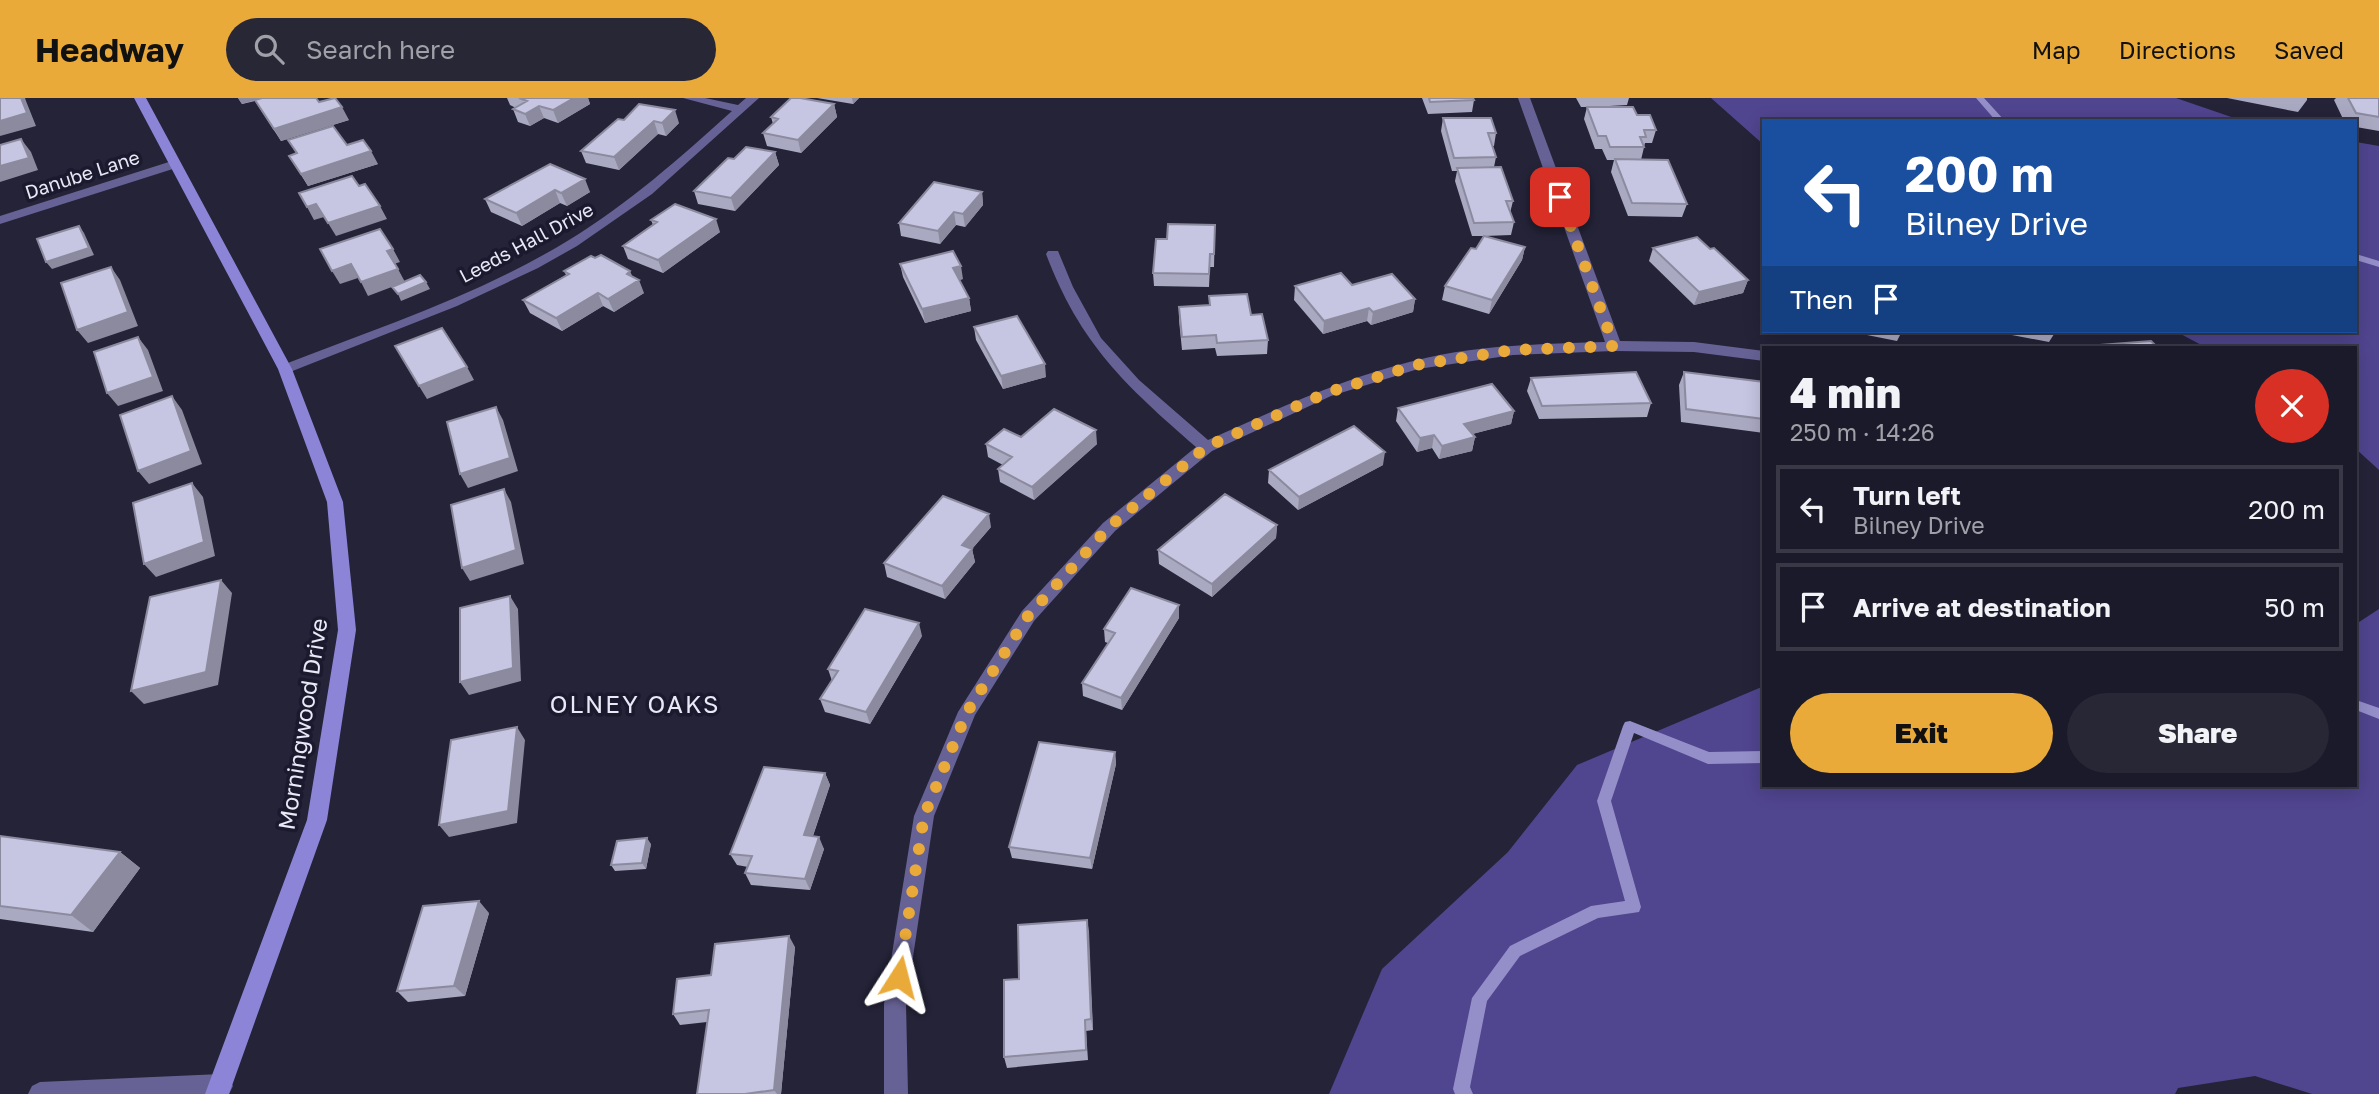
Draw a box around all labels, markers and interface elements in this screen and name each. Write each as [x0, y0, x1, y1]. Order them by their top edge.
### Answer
search box [226, 18, 716, 81]
text: Headway [35, 30, 184, 69]
icon: search [250, 30, 288, 68]
text: Search here [306, 34, 455, 65]
text: Map [2032, 35, 2081, 64]
text: Directions [2119, 35, 2236, 64]
text: Saved [2274, 35, 2344, 64]
text: 200 m [1905, 144, 2054, 203]
street label: Danube Lane [22, 145, 142, 203]
icon: left [1790, 147, 1881, 238]
pin [1530, 167, 1590, 227]
icon: arrive [1541, 178, 1579, 216]
street label: Leeds Hall Drive [455, 197, 597, 287]
text: Bilney Drive [1905, 204, 2088, 242]
icon: arrive [1867, 280, 1905, 318]
text: Then [1790, 284, 1853, 315]
text: 4 min [1790, 367, 1901, 417]
button: close [2255, 369, 2329, 443]
text: 250 m · 14:26 [1790, 418, 1935, 446]
text: Turn left [1853, 480, 1961, 511]
icon: left [1794, 490, 1832, 528]
text: 200 m [2248, 494, 2325, 525]
text: Bilney Drive [1853, 511, 1985, 539]
icon: arrive [1794, 588, 1832, 626]
text: Arrive at destination [1853, 592, 2111, 623]
text: 50 m [2264, 592, 2325, 623]
street label: Morningwood Drive [271, 616, 333, 832]
district label: OLNEY OAKS [550, 689, 720, 718]
button: Exit [1790, 693, 2053, 773]
button: Share [2067, 693, 2329, 773]
position arrow [862, 940, 936, 1014]

